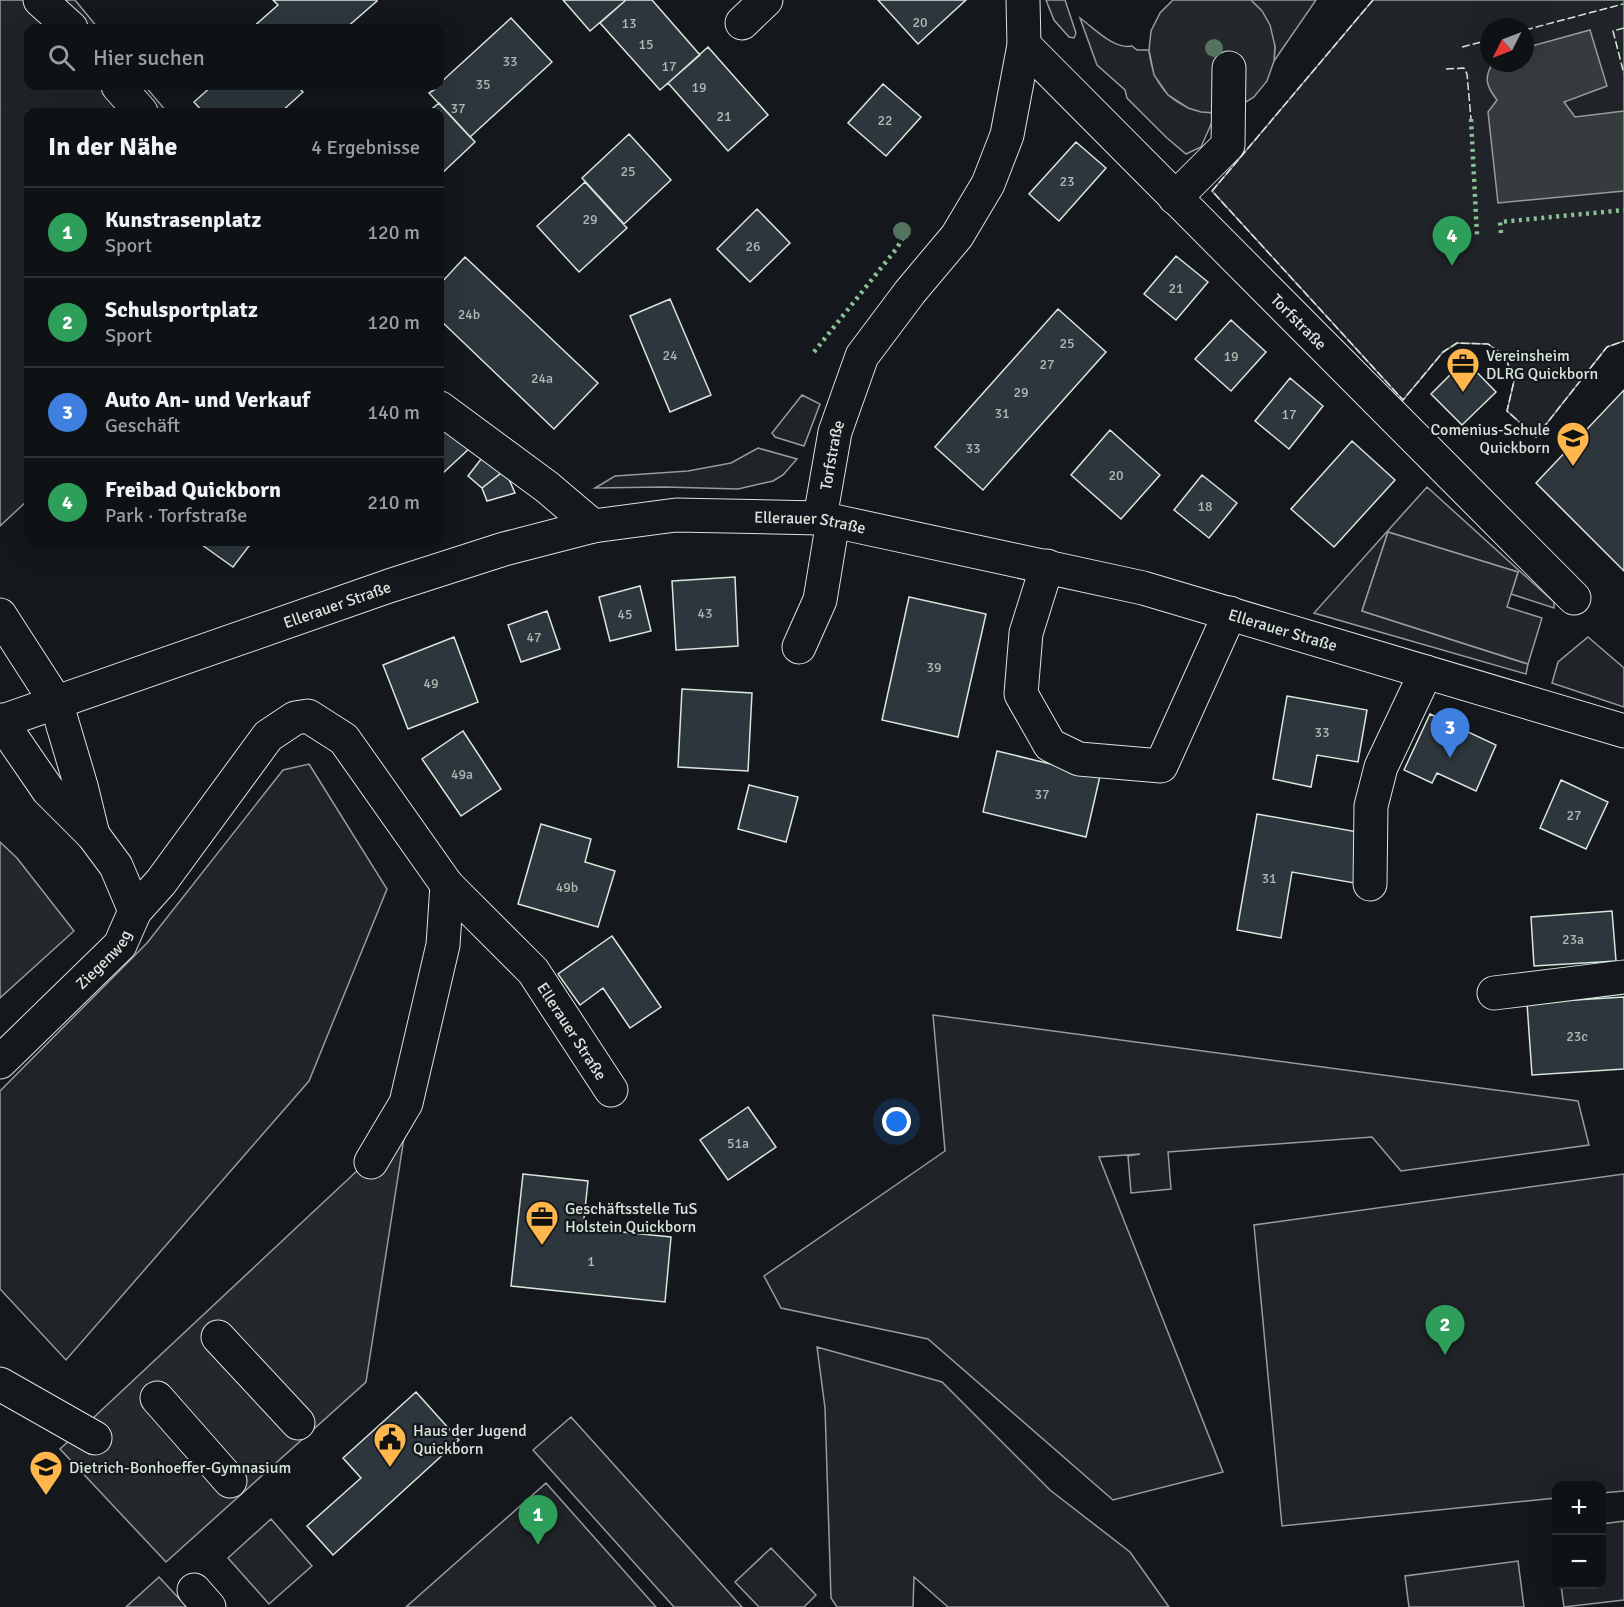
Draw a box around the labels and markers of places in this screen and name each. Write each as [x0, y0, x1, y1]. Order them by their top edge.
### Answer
pin: 4 [1432, 216, 1472, 266]
office icon: Vereinsheim DLRG Quickborn [1445, 346, 1481, 393]
place label: Vereinsheim DLRG Quickborn [1486, 346, 1598, 384]
place label: Comenius-Schule Quickborn [1431, 420, 1550, 458]
school or university icon: Comenius-Schule Quickborn [1555, 420, 1591, 467]
pin: 3 [1430, 708, 1470, 758]
office icon: Geschäftsstelle TuS Holstein Quickborn [524, 1199, 560, 1246]
place label: Geschäftsstelle TuS Holstein Quickborn [565, 1199, 697, 1237]
pin: 2 [1426, 1306, 1464, 1355]
public building icon: Haus der Jugend Quickborn [372, 1421, 408, 1468]
place label: Haus der Jugend Quickborn [413, 1421, 527, 1459]
school or university icon: Dietrich-Bonhoeffer-Gymnasium [28, 1449, 64, 1496]
place label: Dietrich-Bonhoeffer-Gymnasium [69, 1458, 291, 1478]
pin: 1 [518, 1496, 558, 1545]

